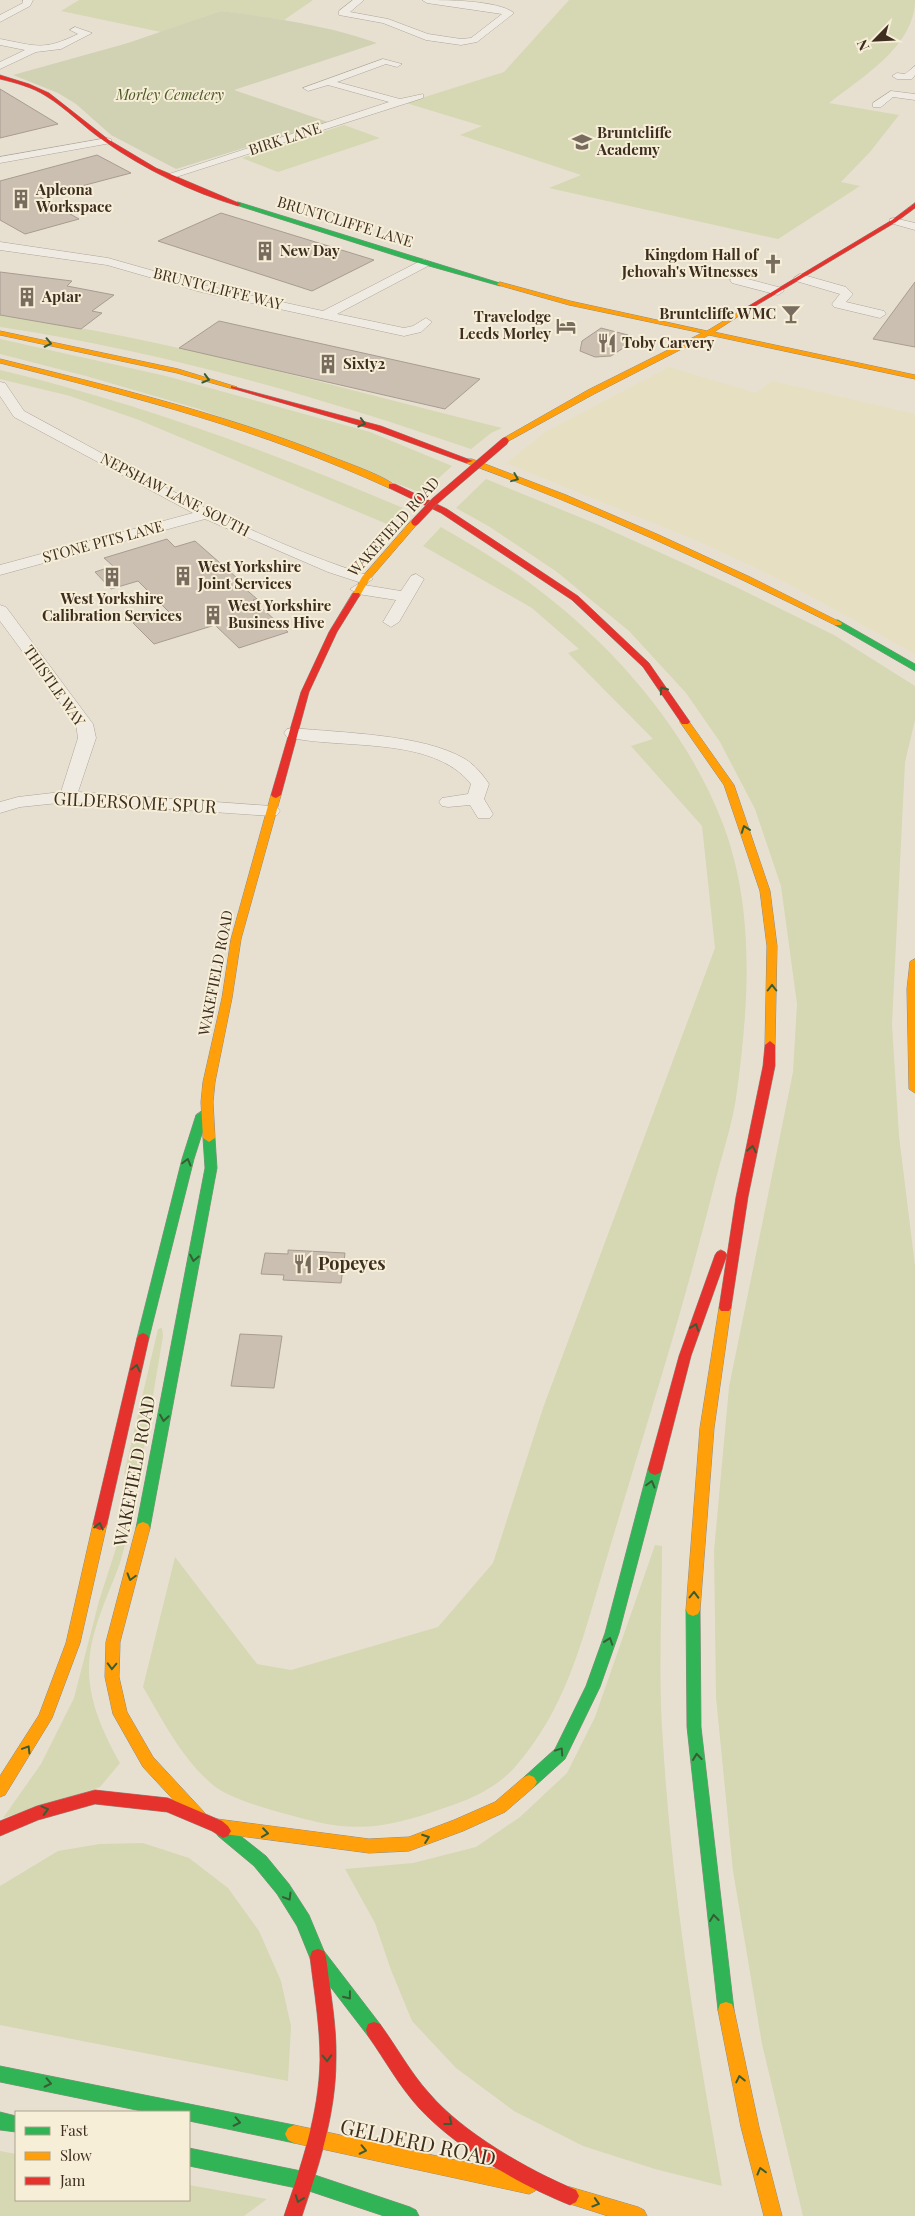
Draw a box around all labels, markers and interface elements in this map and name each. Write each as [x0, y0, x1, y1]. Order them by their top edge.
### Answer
north arrow [850, 15, 900, 65]
text: N [852, 37, 873, 54]
park label: Morley Cemetery [115, 84, 224, 104]
street label: BIRK LANE [246, 117, 324, 159]
place label: Bruntcliffe Academy [596, 122, 672, 159]
school or university icon: Bruntcliffe Academy [571, 131, 593, 153]
place label: Apleona Workspace [35, 179, 112, 216]
building icon: Apleona Workspace [10, 188, 32, 210]
street label: BRUNTCLIFFE LANE [275, 191, 416, 251]
building icon: New Day [254, 240, 276, 262]
place label: New Day [280, 240, 340, 260]
place label: Kingdom Hall of Jehovah's Witnesses [621, 244, 760, 281]
church icon: Kingdom Hall of Jehovah's Witnesses [762, 253, 784, 275]
street label: BRUNTCLIFFE WAY [151, 262, 285, 314]
building icon: Aptar [16, 286, 38, 308]
place label: Aptar [41, 286, 81, 306]
place label: Bruntcliffe WMC [659, 303, 776, 323]
bar icon: Bruntcliffe WMC [780, 303, 802, 325]
place label: Travelodge Leeds Morley [459, 306, 551, 343]
hotel icon: Travelodge Leeds Morley [555, 315, 577, 337]
restaurant icon: Toby Carvery [596, 332, 618, 354]
place label: Toby Carvery [622, 332, 715, 352]
one-way arrow [43, 337, 52, 347]
building icon: Sixty2 [317, 353, 339, 375]
place label: Sixty2 [343, 353, 386, 373]
one-way arrow [202, 373, 211, 384]
one-way arrow [358, 418, 366, 428]
street label: NEPSHAW LANE SOUTH [97, 448, 253, 540]
street label: WAKEFIELD ROAD [342, 472, 443, 581]
one-way arrow [511, 472, 519, 482]
street label: STONE PITS LANE [40, 515, 165, 567]
place label: West Yorkshire Joint Services [197, 556, 302, 593]
building icon: West Yorkshire Joint Services [172, 565, 194, 587]
building icon: West Yorkshire Calibration Services [101, 566, 123, 588]
place label: West Yorkshire Calibration Services [42, 588, 182, 625]
place label: West Yorkshire Business Hive [227, 595, 332, 632]
building icon: West Yorkshire Business Hive [202, 604, 224, 626]
street label: THISTLE WAY [19, 641, 90, 730]
one-way arrow [660, 687, 669, 696]
street label: GILDERSOME SPUR [53, 786, 217, 818]
one-way arrow [741, 826, 751, 834]
street label: WAKEFIELD ROAD [193, 908, 237, 1038]
one-way arrow [767, 984, 777, 992]
one-way arrow [746, 1145, 757, 1154]
one-way arrow [181, 1158, 192, 1166]
place label: Popeyes [318, 1251, 386, 1275]
restaurant icon: Popeyes [292, 1253, 314, 1275]
one-way arrow [189, 1254, 200, 1263]
one-way arrow [689, 1324, 699, 1332]
one-way arrow [130, 1363, 141, 1372]
street label: WAKEFIELD ROAD [107, 1393, 160, 1549]
one-way arrow [160, 1414, 170, 1422]
one-way arrow [645, 1479, 656, 1488]
one-way arrow [93, 1522, 104, 1531]
one-way arrow [126, 1572, 136, 1580]
one-way arrow [689, 1590, 699, 1598]
one-way arrow [603, 1637, 613, 1645]
one-way arrow [107, 1663, 117, 1671]
one-way arrow [20, 1745, 30, 1754]
one-way arrow [554, 1747, 563, 1757]
one-way arrow [692, 1753, 703, 1761]
one-way arrow [40, 1806, 48, 1816]
one-way arrow [262, 1827, 270, 1838]
one-way arrow [421, 1834, 430, 1844]
one-way arrow [282, 1892, 292, 1901]
one-way arrow [709, 1914, 720, 1922]
one-way arrow [342, 1990, 351, 1999]
one-way arrow [321, 2054, 332, 2062]
one-way arrow [735, 2074, 746, 2083]
one-way arrow [43, 2078, 52, 2088]
legend [15, 2111, 190, 2201]
street label: GELDERD ROAD [338, 2111, 499, 2171]
one-way arrow [232, 2116, 241, 2127]
one-way arrow [443, 2116, 453, 2125]
text: Fast [60, 2120, 89, 2140]
one-way arrow [358, 2144, 367, 2155]
text: Slow [60, 2145, 92, 2165]
one-way arrow [757, 2168, 767, 2176]
text: Jam [59, 2170, 86, 2190]
one-way arrow [295, 2194, 305, 2203]
one-way arrow [591, 2198, 599, 2208]

